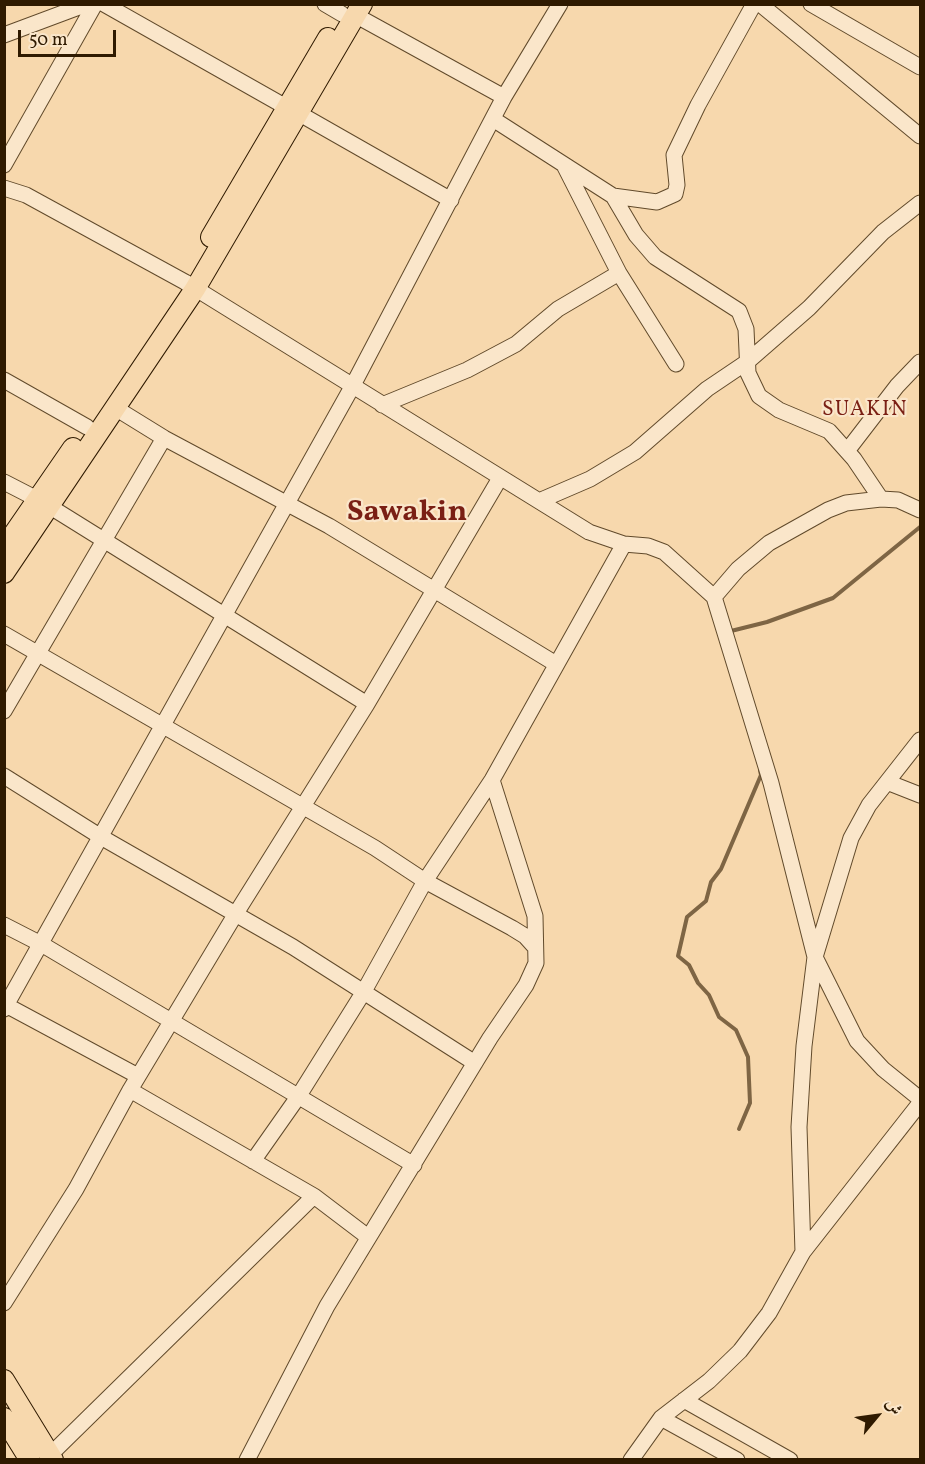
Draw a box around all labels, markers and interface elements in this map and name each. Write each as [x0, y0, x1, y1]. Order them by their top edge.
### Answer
scale bar [21, 18, 118, 56]
text: 50 m [29, 28, 68, 53]
district label: SUAKIN [822, 398, 908, 424]
district label: Sawakin [347, 496, 467, 532]
north arrow [847, 1386, 907, 1446]
text: ش [879, 1395, 906, 1420]

